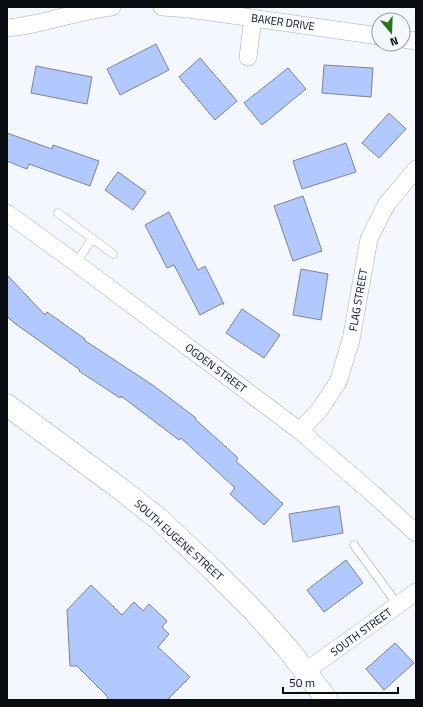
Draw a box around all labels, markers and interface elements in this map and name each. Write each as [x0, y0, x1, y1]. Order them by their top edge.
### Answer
street label: BAKER DRIVE [250, 10, 316, 34]
north arrow [371, 12, 411, 52]
text: N [388, 33, 400, 50]
street label: FLAG STREET [345, 267, 371, 332]
street label: OGDEN STREET [182, 339, 250, 397]
street label: SOUTH EUGENE STREET [131, 496, 227, 584]
street label: SOUTH STREET [327, 604, 395, 660]
scale bar [283, 669, 398, 695]
text: 50 m [289, 673, 315, 692]

